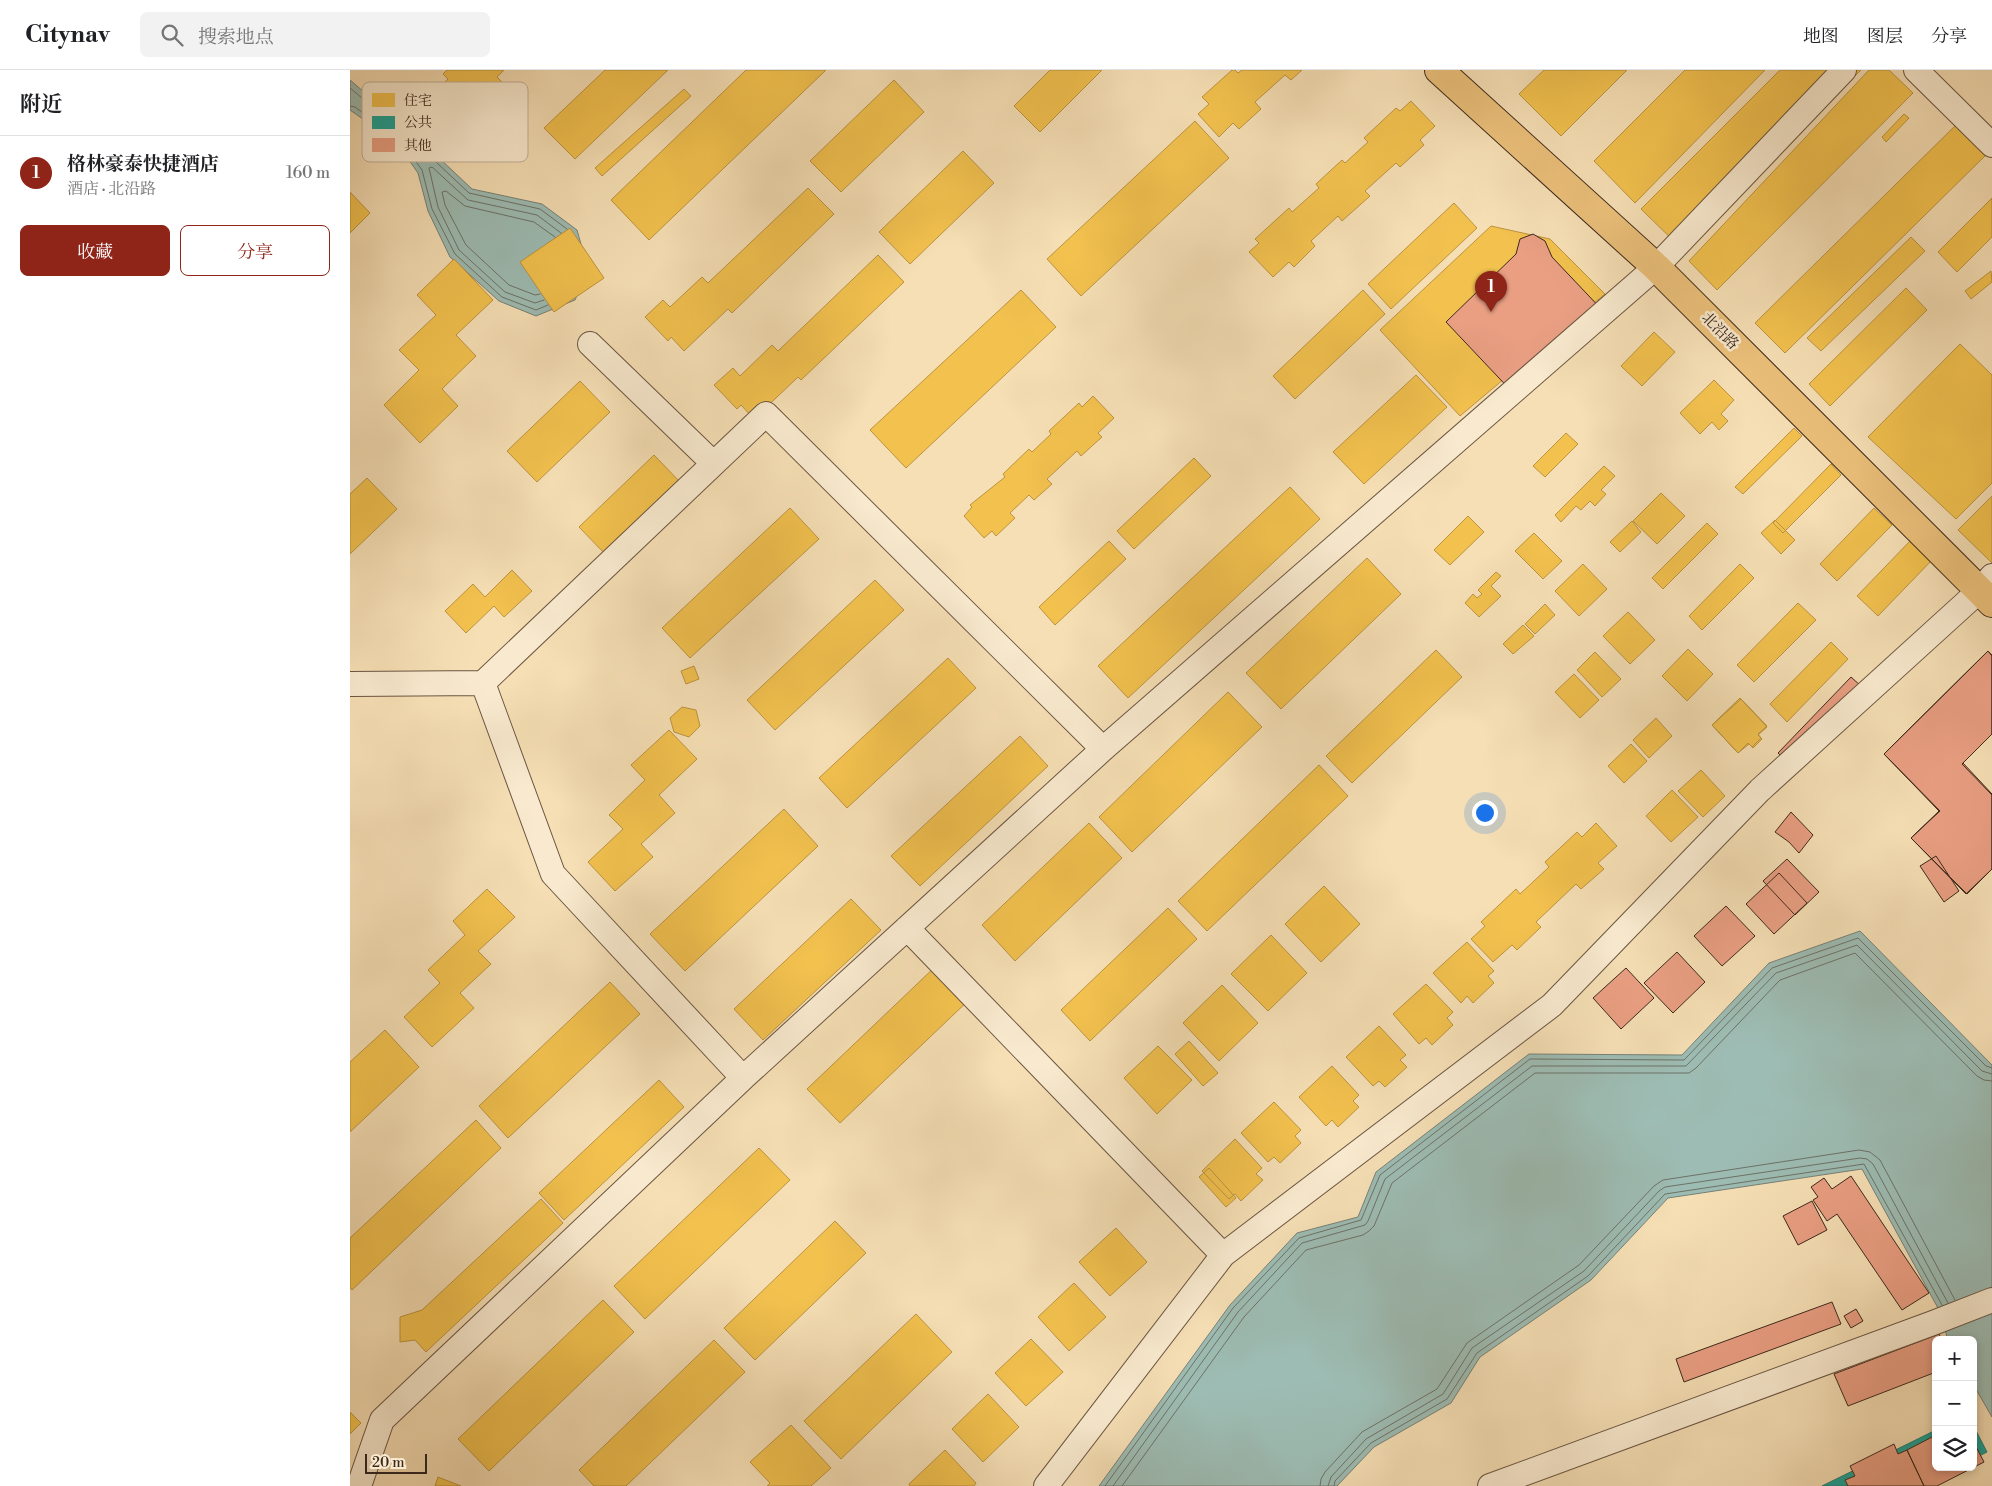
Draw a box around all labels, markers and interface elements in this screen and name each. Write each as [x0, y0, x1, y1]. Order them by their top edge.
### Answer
search box [140, 12, 490, 57]
text: Citynav [25, 20, 110, 50]
icon: search [158, 21, 186, 49]
text: 搜索地点 [198, 25, 274, 49]
text: 地图 [1803, 25, 1839, 48]
text: 图层 [1867, 25, 1903, 48]
text: 分享 [1931, 25, 1967, 48]
legend [362, 82, 528, 162]
text: 附近 [20, 92, 62, 118]
text: 住宅 [404, 92, 432, 110]
text: 公共 [404, 114, 432, 132]
text: 其他 [404, 137, 432, 155]
text: 格林豪泰快捷酒店 [67, 152, 219, 176]
text: 1 [32, 163, 40, 183]
text: 160 m [286, 163, 330, 183]
text: 酒店 · 北沿路 [67, 179, 156, 199]
button: 收藏 [20, 225, 170, 276]
button: 分享 [180, 225, 330, 276]
pin: 1 [1475, 271, 1507, 312]
street label: 北沿路 [1697, 308, 1743, 354]
your location [1472, 800, 1498, 826]
map controls [1932, 1336, 1977, 1471]
button: + [1932, 1336, 1977, 1381]
button: − [1932, 1381, 1977, 1426]
button: layers [1932, 1426, 1977, 1471]
scale bar [365, 1451, 428, 1474]
text: 20 m [372, 1454, 404, 1472]

